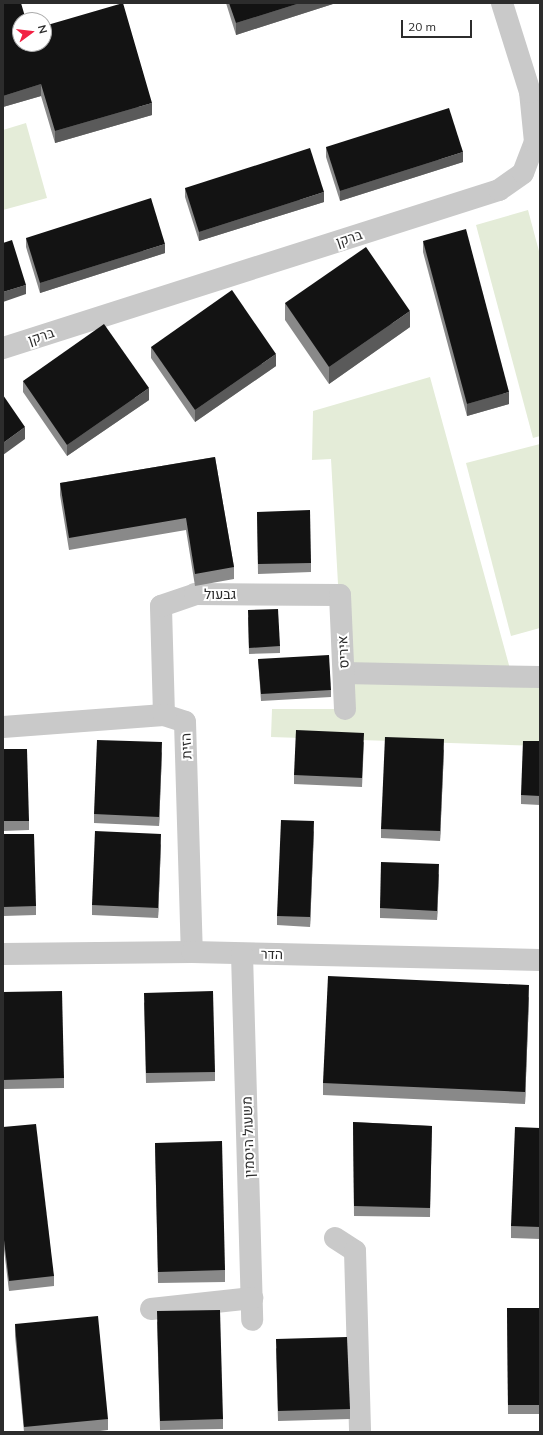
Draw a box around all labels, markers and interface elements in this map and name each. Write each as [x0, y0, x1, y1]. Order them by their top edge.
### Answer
north arrow [12, 12, 52, 52]
scale bar [403, 12, 474, 38]
text: 20 m [408, 19, 436, 34]
text: N [35, 23, 50, 35]
street label: ברקן [334, 226, 364, 250]
street label: ברקן [26, 324, 56, 348]
street label: גבעול [204, 586, 236, 602]
street label: איריס [334, 635, 352, 669]
street label: הזית [177, 733, 195, 759]
street label: הדר [261, 945, 283, 963]
street label: משעול היסמין [238, 1096, 258, 1178]

